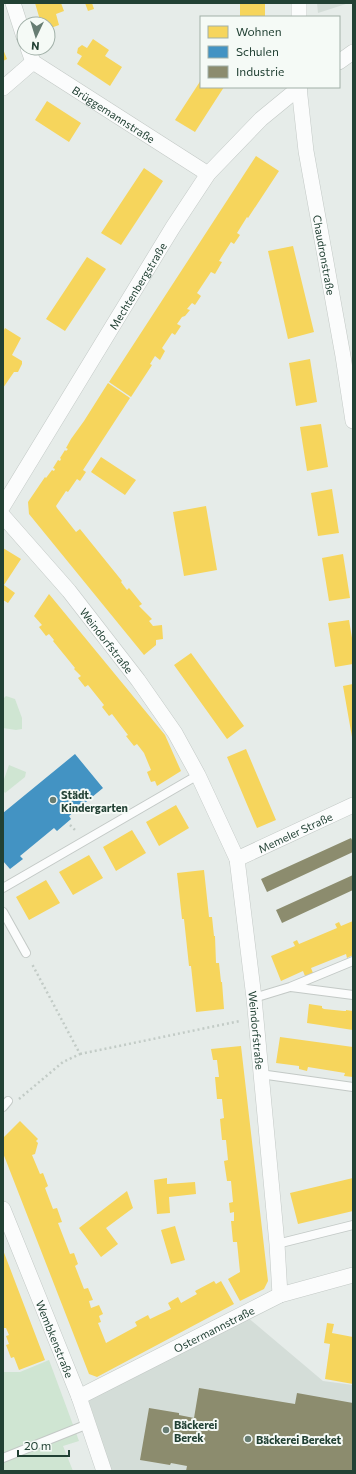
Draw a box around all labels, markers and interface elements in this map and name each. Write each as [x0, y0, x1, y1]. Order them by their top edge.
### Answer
north arrow [16, 16, 56, 56]
legend [200, 16, 340, 88]
text: Wohnen [236, 24, 282, 38]
text: N [31, 40, 40, 53]
text: Schulen [236, 44, 279, 58]
text: Industrie [236, 64, 284, 78]
street label: Brüggemannstraße [70, 83, 158, 145]
street label: Chaudronstraße [311, 214, 338, 296]
street label: Mechtenbergstraße [106, 240, 169, 332]
street label: Weindorfstraße [78, 605, 136, 675]
place label: Städt. Kindergarten [61, 788, 128, 814]
marker: Städt. Kindergarten [48, 795, 58, 805]
street label: Memeler Straße [256, 809, 334, 855]
street label: Weindorfstraße [247, 990, 267, 1070]
street label: Wembkenstraße [34, 1298, 77, 1380]
street label: Ostermannstraße [171, 1303, 256, 1355]
place label: Bäckerei Berek [174, 1418, 217, 1444]
marker: Bäckerei Berek [161, 1425, 171, 1435]
scale bar [18, 1432, 69, 1458]
place label: Bäckerei Bereket [256, 1433, 342, 1446]
marker: Bäckerei Bereket [243, 1434, 253, 1444]
text: 20 m [24, 1438, 51, 1452]

